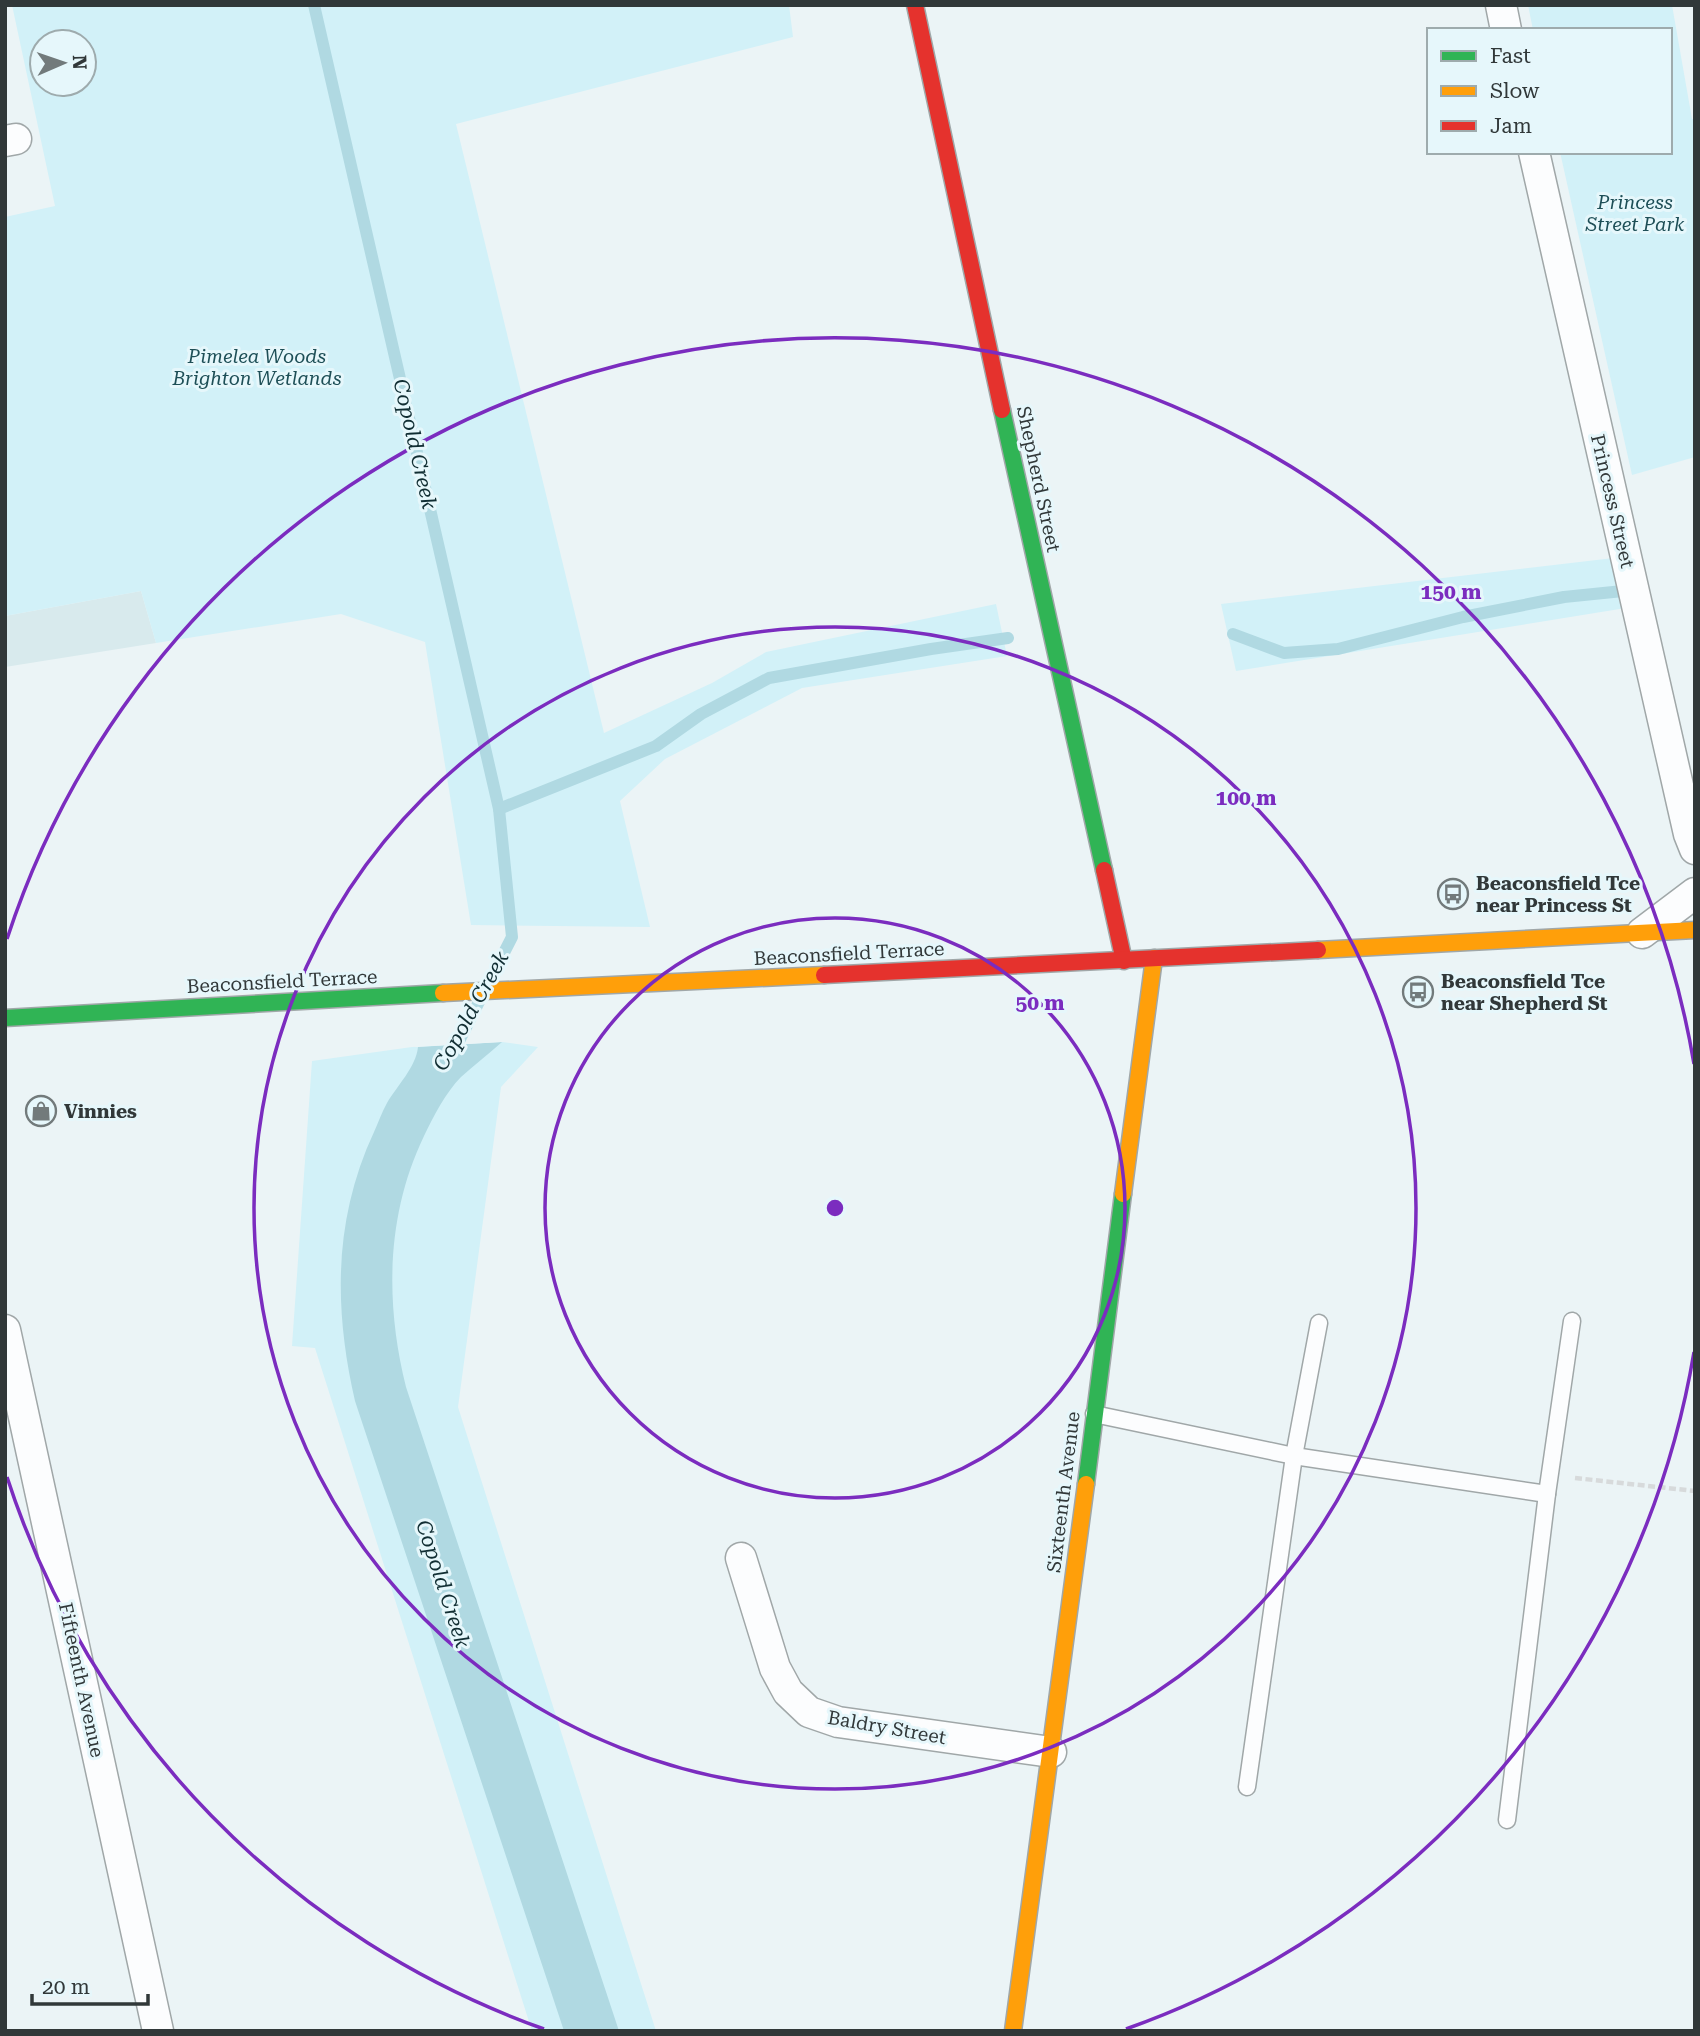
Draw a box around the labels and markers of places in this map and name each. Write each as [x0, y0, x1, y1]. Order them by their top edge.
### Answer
place label: Beaconsfield Tce near Princess St [1476, 872, 1640, 917]
bus stop icon: Beaconsfield Tce near Princess St [1436, 877, 1470, 911]
place label: Beaconsfield Tce near Shepherd St [1441, 970, 1608, 1015]
bus stop icon: Beaconsfield Tce near Shepherd St [1401, 975, 1435, 1009]
shop icon: Vinnies [24, 1094, 58, 1128]
place label: Vinnies [64, 1100, 137, 1123]
centre of rings [823, 1196, 847, 1220]

